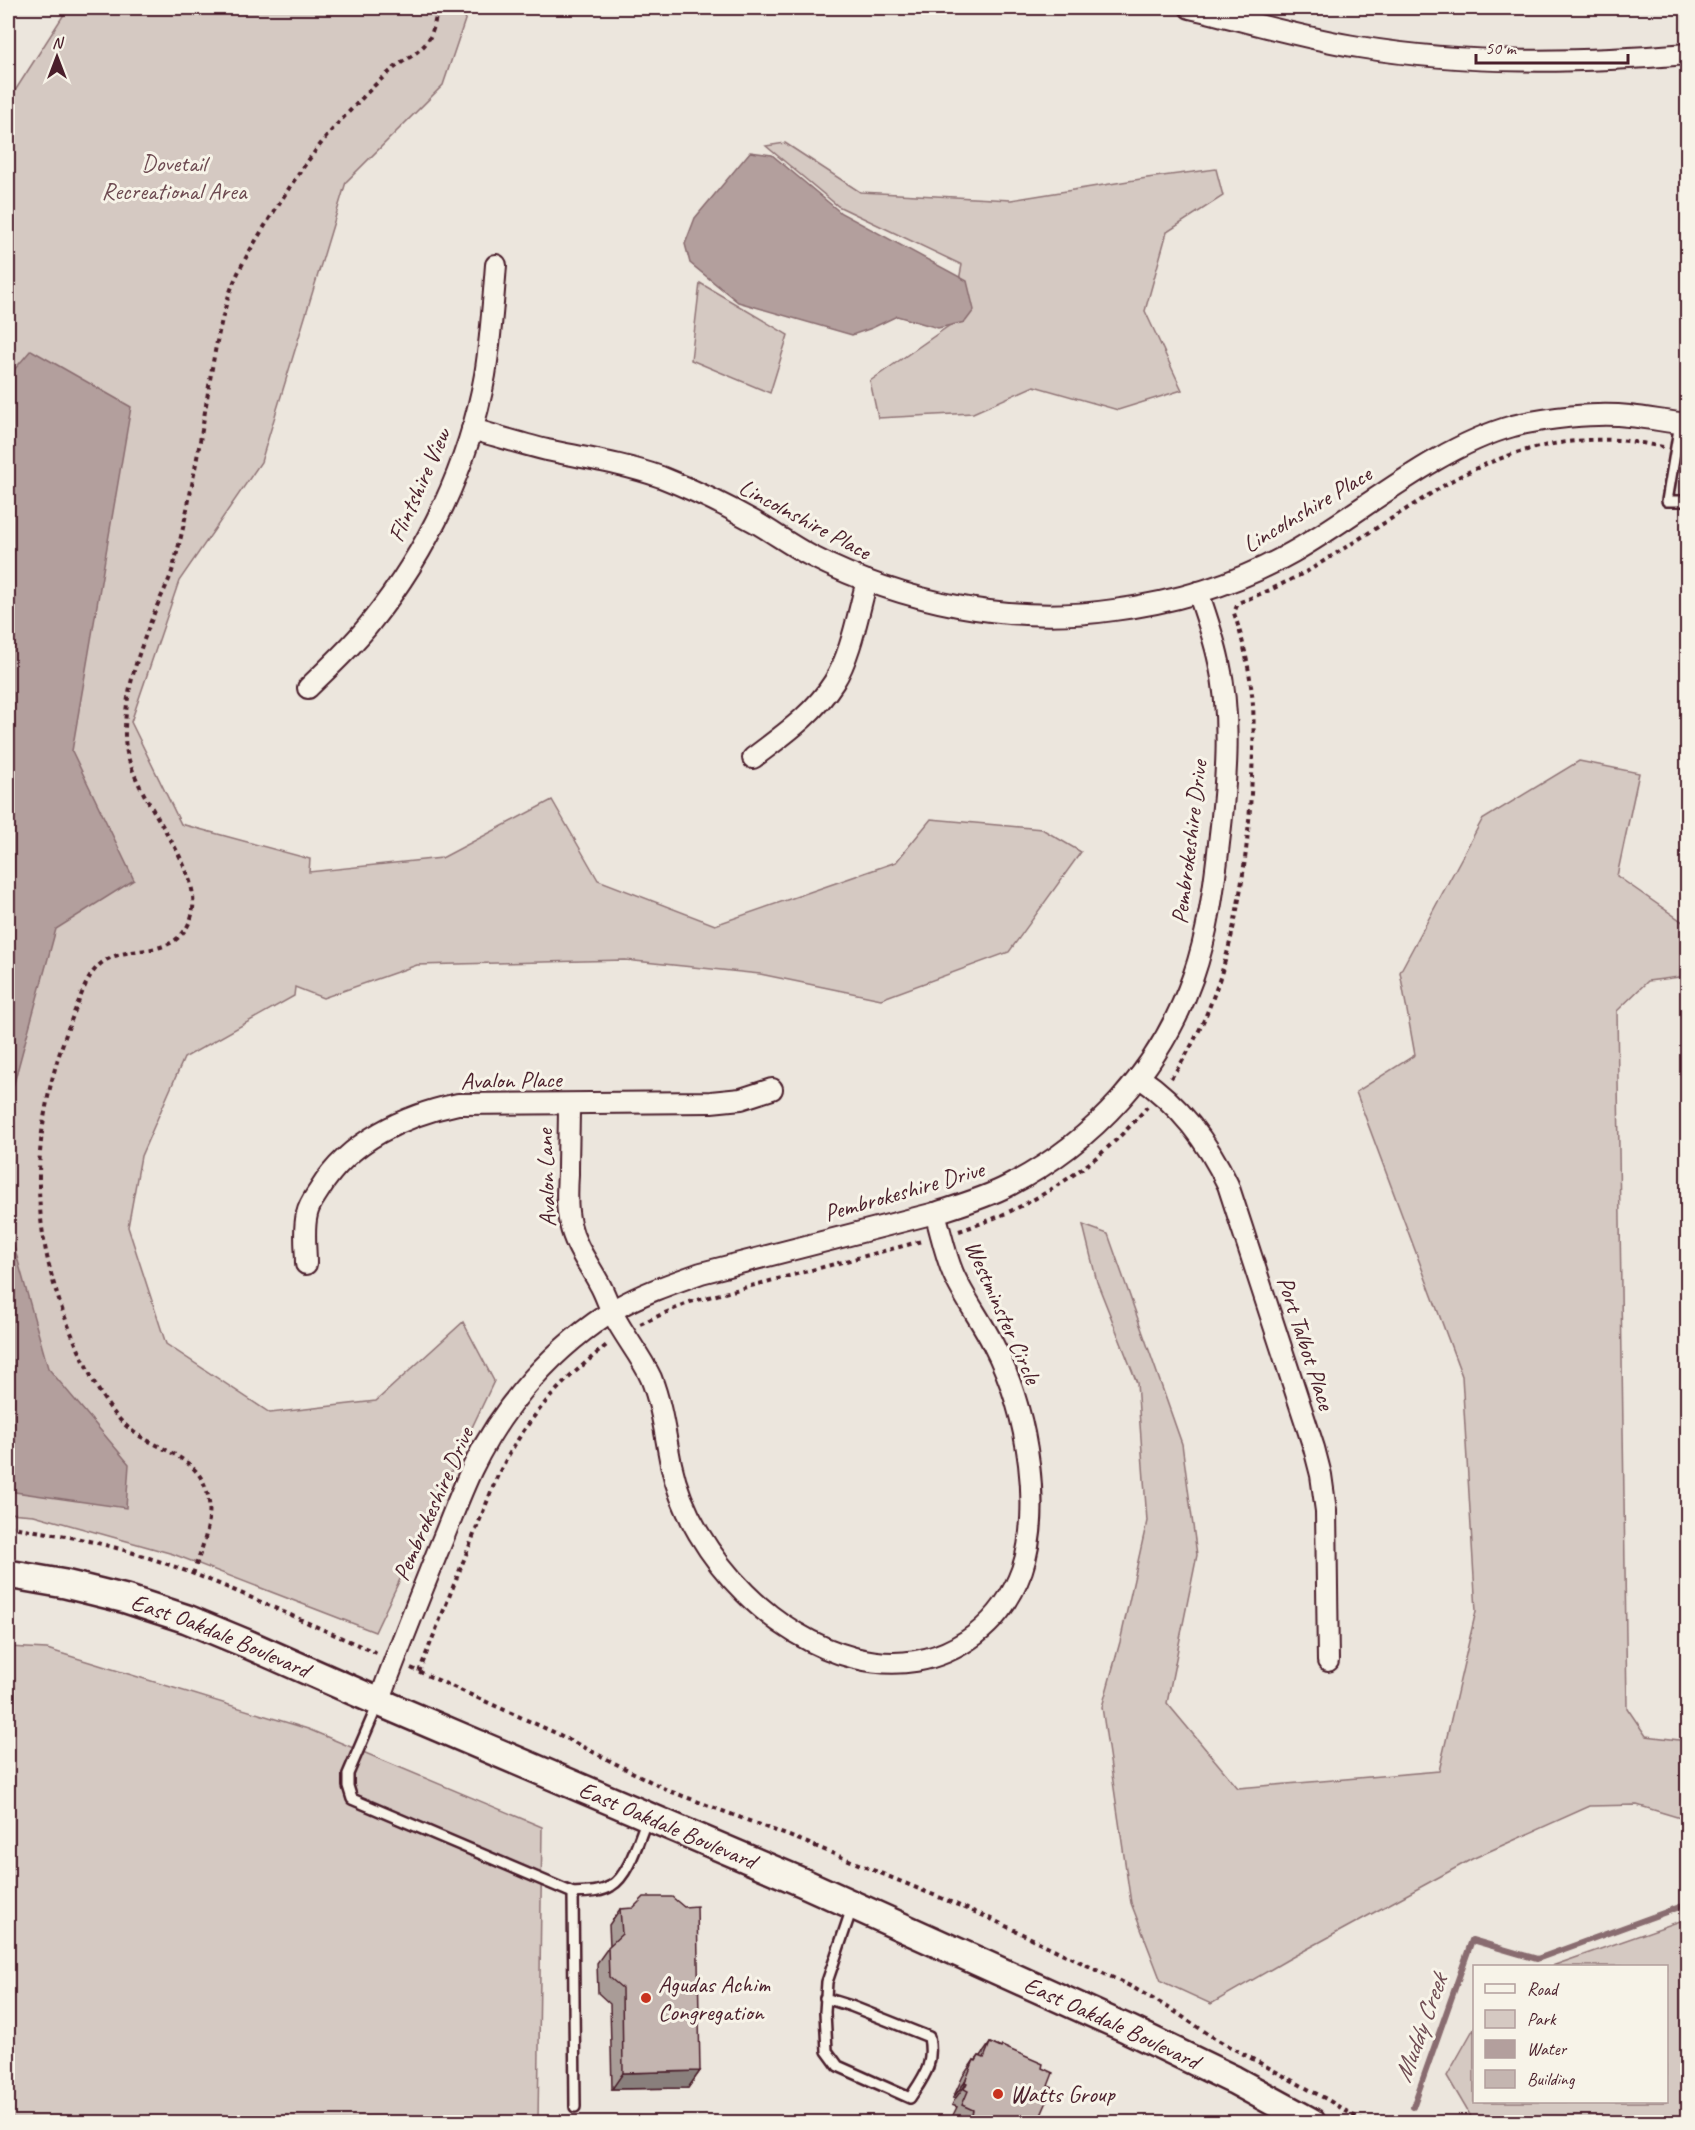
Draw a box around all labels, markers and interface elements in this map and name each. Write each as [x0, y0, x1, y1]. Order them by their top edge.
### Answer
north arrow [27, 27, 87, 87]
scale bar [1476, 27, 1628, 65]
text: N [52, 33, 65, 53]
text: 50 m [1485, 37, 1518, 59]
park label: Dovetail Recreational Area [102, 148, 248, 206]
street label: Flintshire View [381, 422, 458, 546]
street label: Lincolnshire Place [1237, 458, 1379, 559]
street label: Lincolnshire Place [734, 472, 878, 567]
street label: Pembrokeshire Drive [1164, 756, 1214, 926]
street label: Avalon Place [460, 1064, 564, 1096]
street label: Avalon Lane [529, 1126, 563, 1227]
street label: Pembrokeshire Drive [821, 1153, 989, 1228]
street label: Westminster Circle [958, 1236, 1049, 1390]
street label: Port Talbot Place [1270, 1273, 1342, 1415]
street label: Pembrokeshire Drive [386, 1421, 481, 1585]
street label: East Oakdale Boulevard [127, 1587, 318, 1686]
street label: East Oakdale Boulevard [575, 1774, 764, 1877]
legend [1473, 1965, 1668, 2103]
water label: Muddy Creek [1386, 1966, 1457, 2086]
place label: Agudas Achim Congregation [658, 1969, 770, 2027]
street label: East Oakdale Boulevard [1019, 1969, 1208, 2078]
text: Road [1527, 1978, 1560, 2000]
marker: Agudas Achim Congregation [639, 1991, 653, 2005]
text: Park [1527, 2008, 1557, 2030]
text: Water [1527, 2038, 1568, 2060]
text: Building [1527, 2068, 1576, 2090]
place label: Watts Group [1010, 2079, 1117, 2109]
marker: Watts Group [991, 2087, 1005, 2101]

